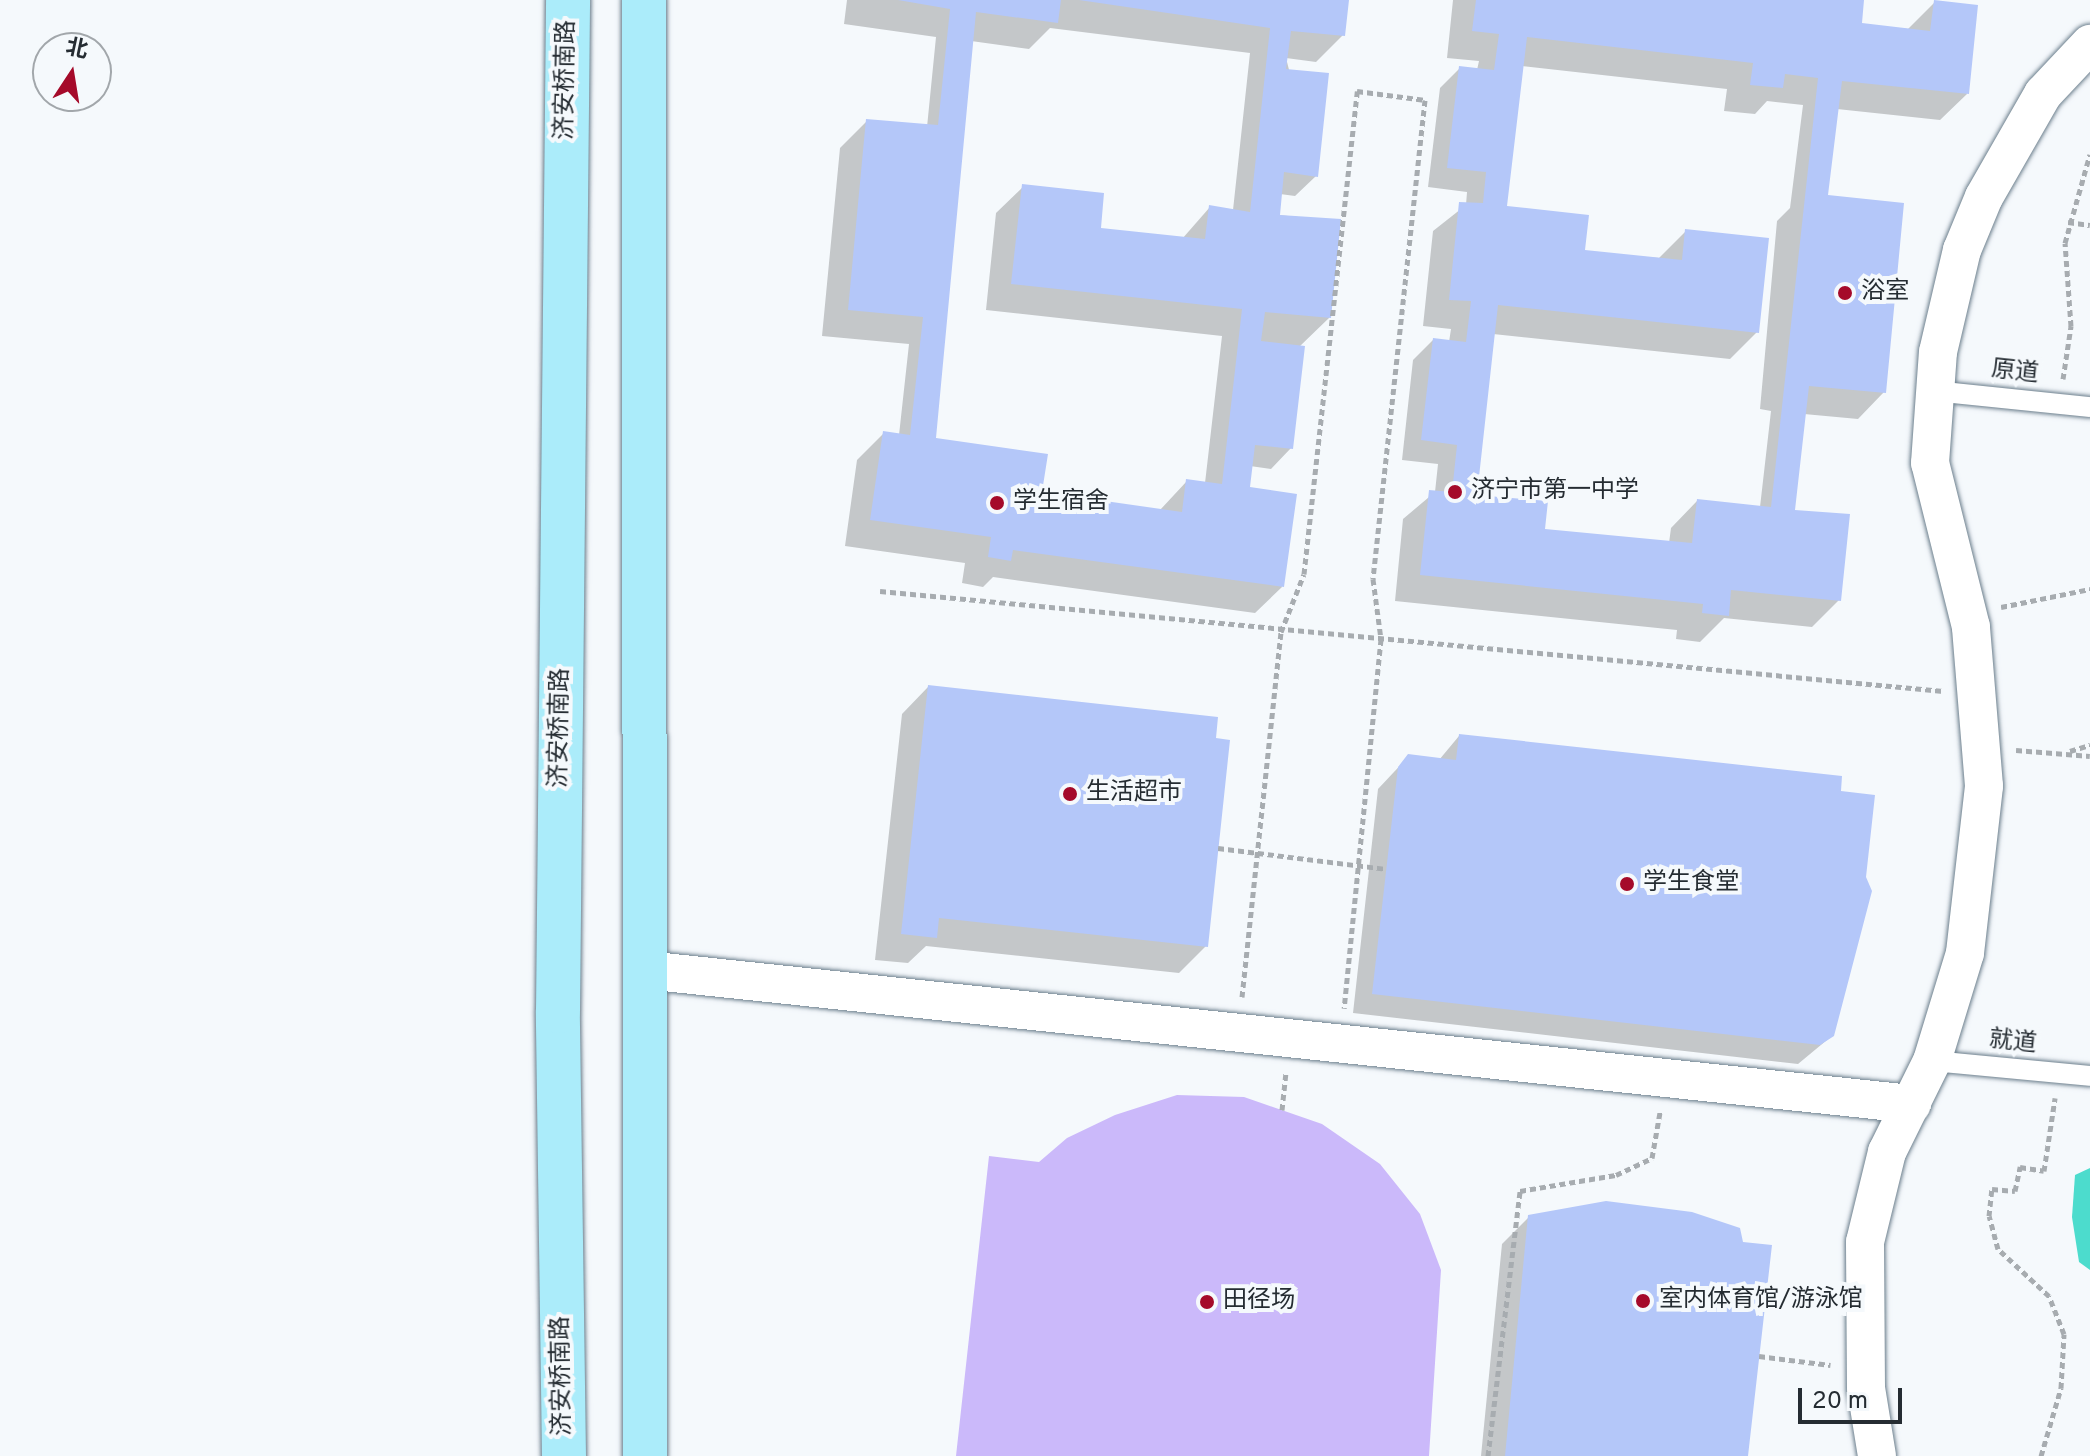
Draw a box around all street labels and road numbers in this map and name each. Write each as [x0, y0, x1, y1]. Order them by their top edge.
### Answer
street label: 济安桥南路 [552, 20, 582, 140]
street label: 原道 [1990, 356, 2040, 390]
street label: 济安桥南路 [546, 668, 576, 788]
street label: 就道 [1988, 1026, 2038, 1060]
street label: 济安桥南路 [548, 1316, 578, 1436]

